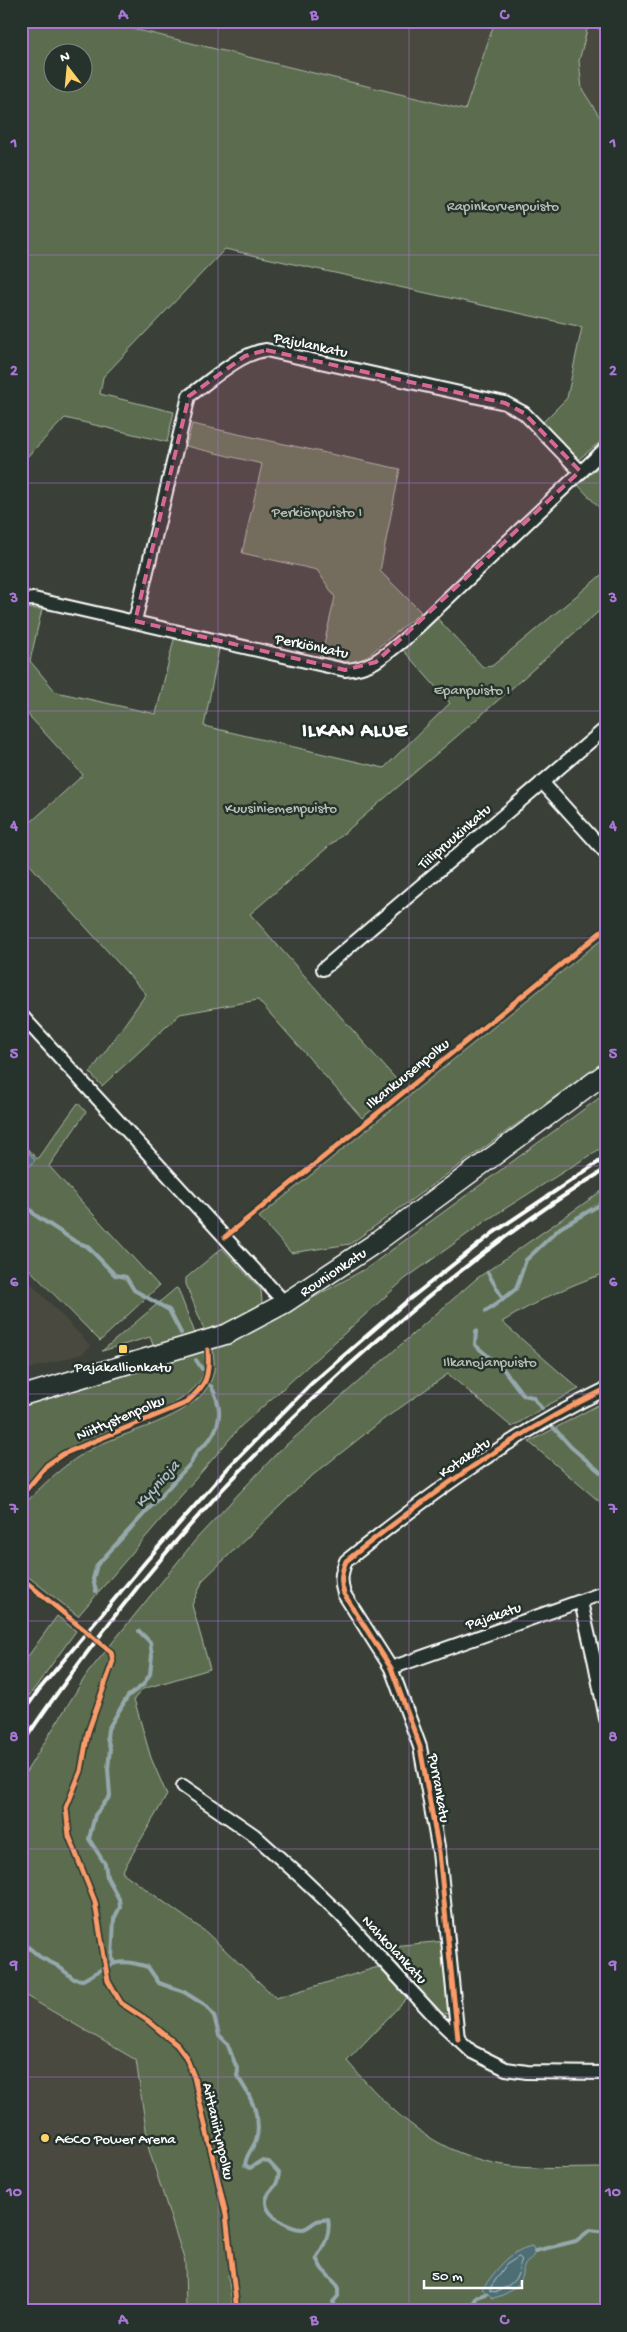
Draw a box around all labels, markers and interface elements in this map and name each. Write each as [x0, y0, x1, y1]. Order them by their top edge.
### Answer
text: A [117, 7, 129, 26]
text: B [309, 7, 319, 26]
text: C [499, 7, 510, 26]
north arrow [42, 42, 92, 92]
text: N [58, 48, 72, 67]
text: 1 [10, 135, 17, 154]
text: 1 [609, 135, 616, 154]
park label: Rapinkorvenpuisto [447, 198, 559, 216]
street label: Pajulankatu [271, 329, 349, 363]
text: 2 [10, 363, 18, 382]
text: 2 [609, 363, 617, 382]
park label: Perkiönpuisto I [271, 504, 362, 522]
text: 3 [9, 590, 18, 609]
text: 3 [608, 590, 617, 609]
street label: Perkiönkatu [272, 630, 350, 663]
park label: Epanpuisto I [434, 682, 510, 700]
district label: ILKAN ALUE [302, 721, 408, 744]
park label: Kuusiniemenpuisto [225, 800, 337, 818]
street label: Tiilipruukinkatu [414, 801, 495, 875]
text: 4 [9, 818, 18, 837]
text: 4 [608, 818, 617, 837]
street label: Ilkankuusenpolku [363, 1035, 454, 1114]
text: 5 [10, 1046, 19, 1065]
text: 5 [609, 1046, 618, 1065]
street label: Rounionkatu [297, 1245, 370, 1302]
text: 6 [10, 1274, 19, 1293]
text: 6 [609, 1274, 618, 1293]
marker: Pajakallionkatu [117, 1343, 129, 1355]
park label: Ilkanojanpuisto [443, 1354, 537, 1372]
place label: Pajakallionkatu [73, 1359, 172, 1377]
street label: Niittystenpolku [74, 1392, 168, 1446]
street label: Kotakatu [436, 1434, 494, 1483]
water label: Kyynioja [132, 1457, 186, 1513]
text: 7 [9, 1501, 19, 1520]
text: 7 [608, 1501, 618, 1520]
street label: Pajakatu [463, 1599, 524, 1635]
text: 8 [10, 1729, 19, 1748]
text: 8 [609, 1729, 618, 1748]
street label: Purrankatu [423, 1752, 453, 1824]
street label: Nahkolankatu [357, 1912, 430, 1989]
text: 9 [9, 1957, 18, 1976]
text: 9 [608, 1957, 617, 1976]
street label: Aittaniitynpolku [197, 2081, 237, 2182]
place label: AGCO Power Arena [55, 2131, 176, 2149]
marker: AGCO Power Arena [39, 2132, 51, 2144]
text: 10 [5, 2184, 22, 2203]
text: 10 [604, 2184, 621, 2203]
scale bar [424, 2257, 522, 2289]
text: 50 m [432, 2268, 463, 2286]
text: A [117, 2312, 129, 2331]
text: B [309, 2312, 319, 2331]
text: C [499, 2312, 510, 2331]

